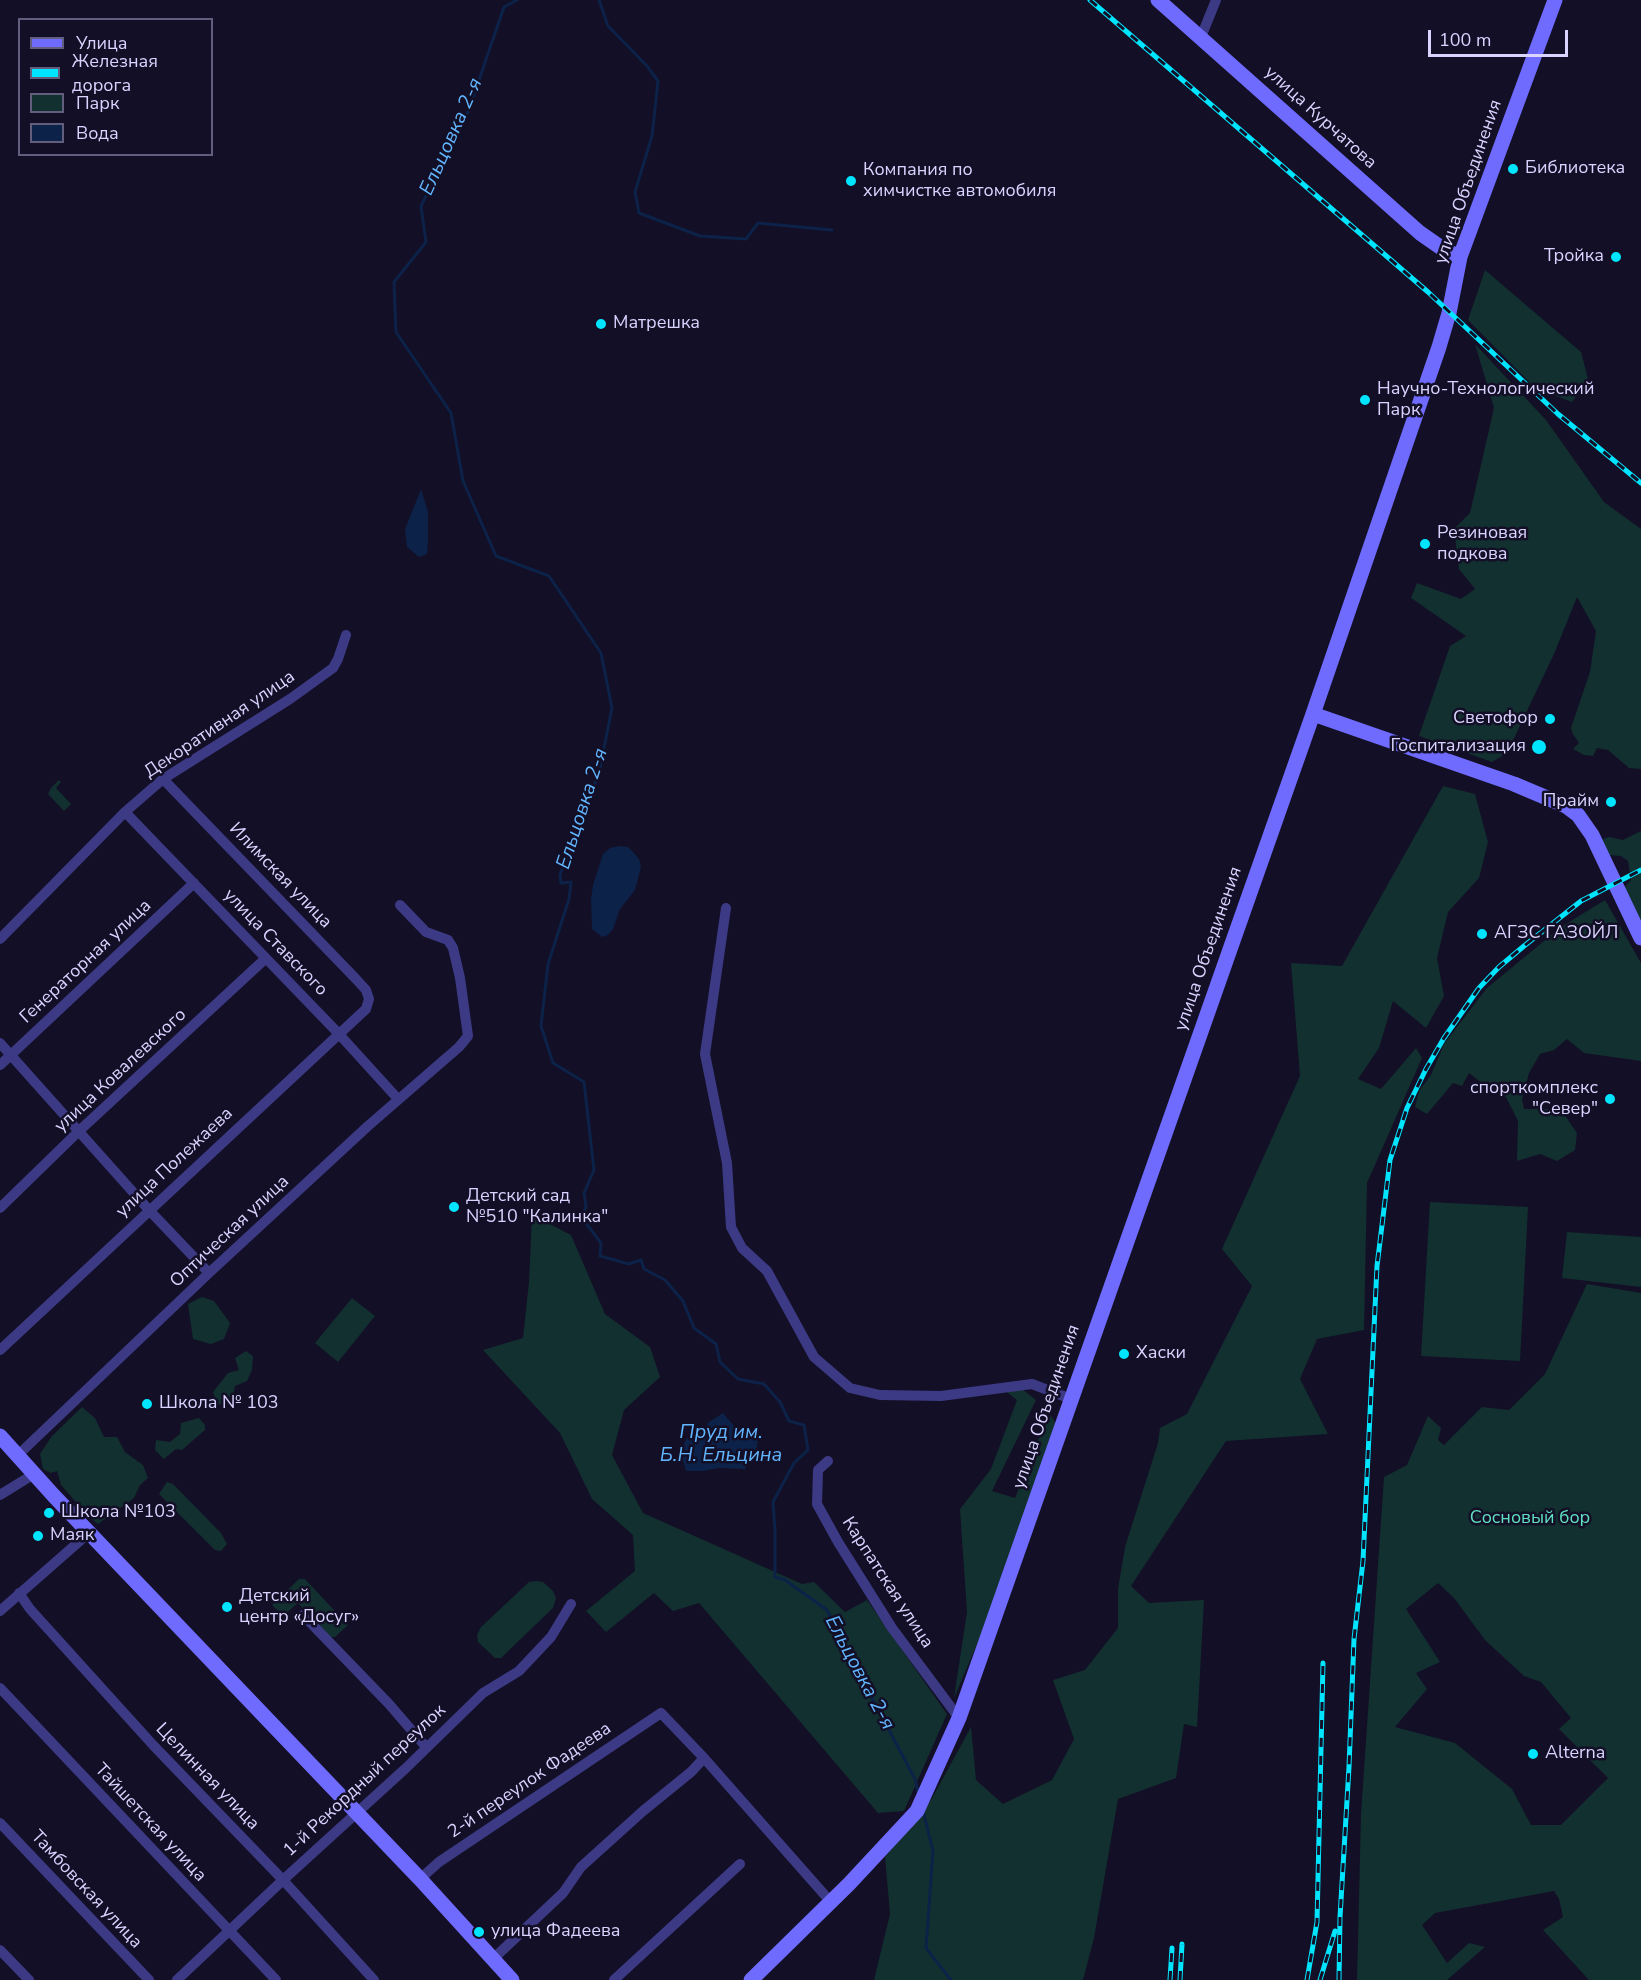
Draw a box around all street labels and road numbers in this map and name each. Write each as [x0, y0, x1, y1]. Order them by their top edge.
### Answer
street label: улица Курчатова [1259, 62, 1381, 174]
street label: улица Объединения [1431, 97, 1507, 267]
street label: Декоративная улица [141, 667, 299, 783]
street label: Илимская улица [224, 819, 336, 933]
street label: улица Объединения [1171, 864, 1247, 1034]
street label: улица Ставского [218, 885, 332, 1001]
street label: Генераторная улица [16, 896, 156, 1028]
street label: улица Ковалевского [51, 1004, 191, 1138]
street label: улица Полежаева [112, 1103, 238, 1223]
street label: Оптическая улица [166, 1171, 294, 1293]
street label: улица Объединения [1009, 1322, 1085, 1492]
street label: Карпатская улица [836, 1513, 938, 1653]
street label: 1-й Рекордный переулок [279, 1700, 451, 1862]
street label: 2-й переулок Фадеева [444, 1718, 616, 1844]
street label: Целинная улица [151, 1719, 263, 1835]
street label: Тайшетская улица [90, 1759, 210, 1887]
street label: Тамбовская улица [26, 1827, 146, 1953]

